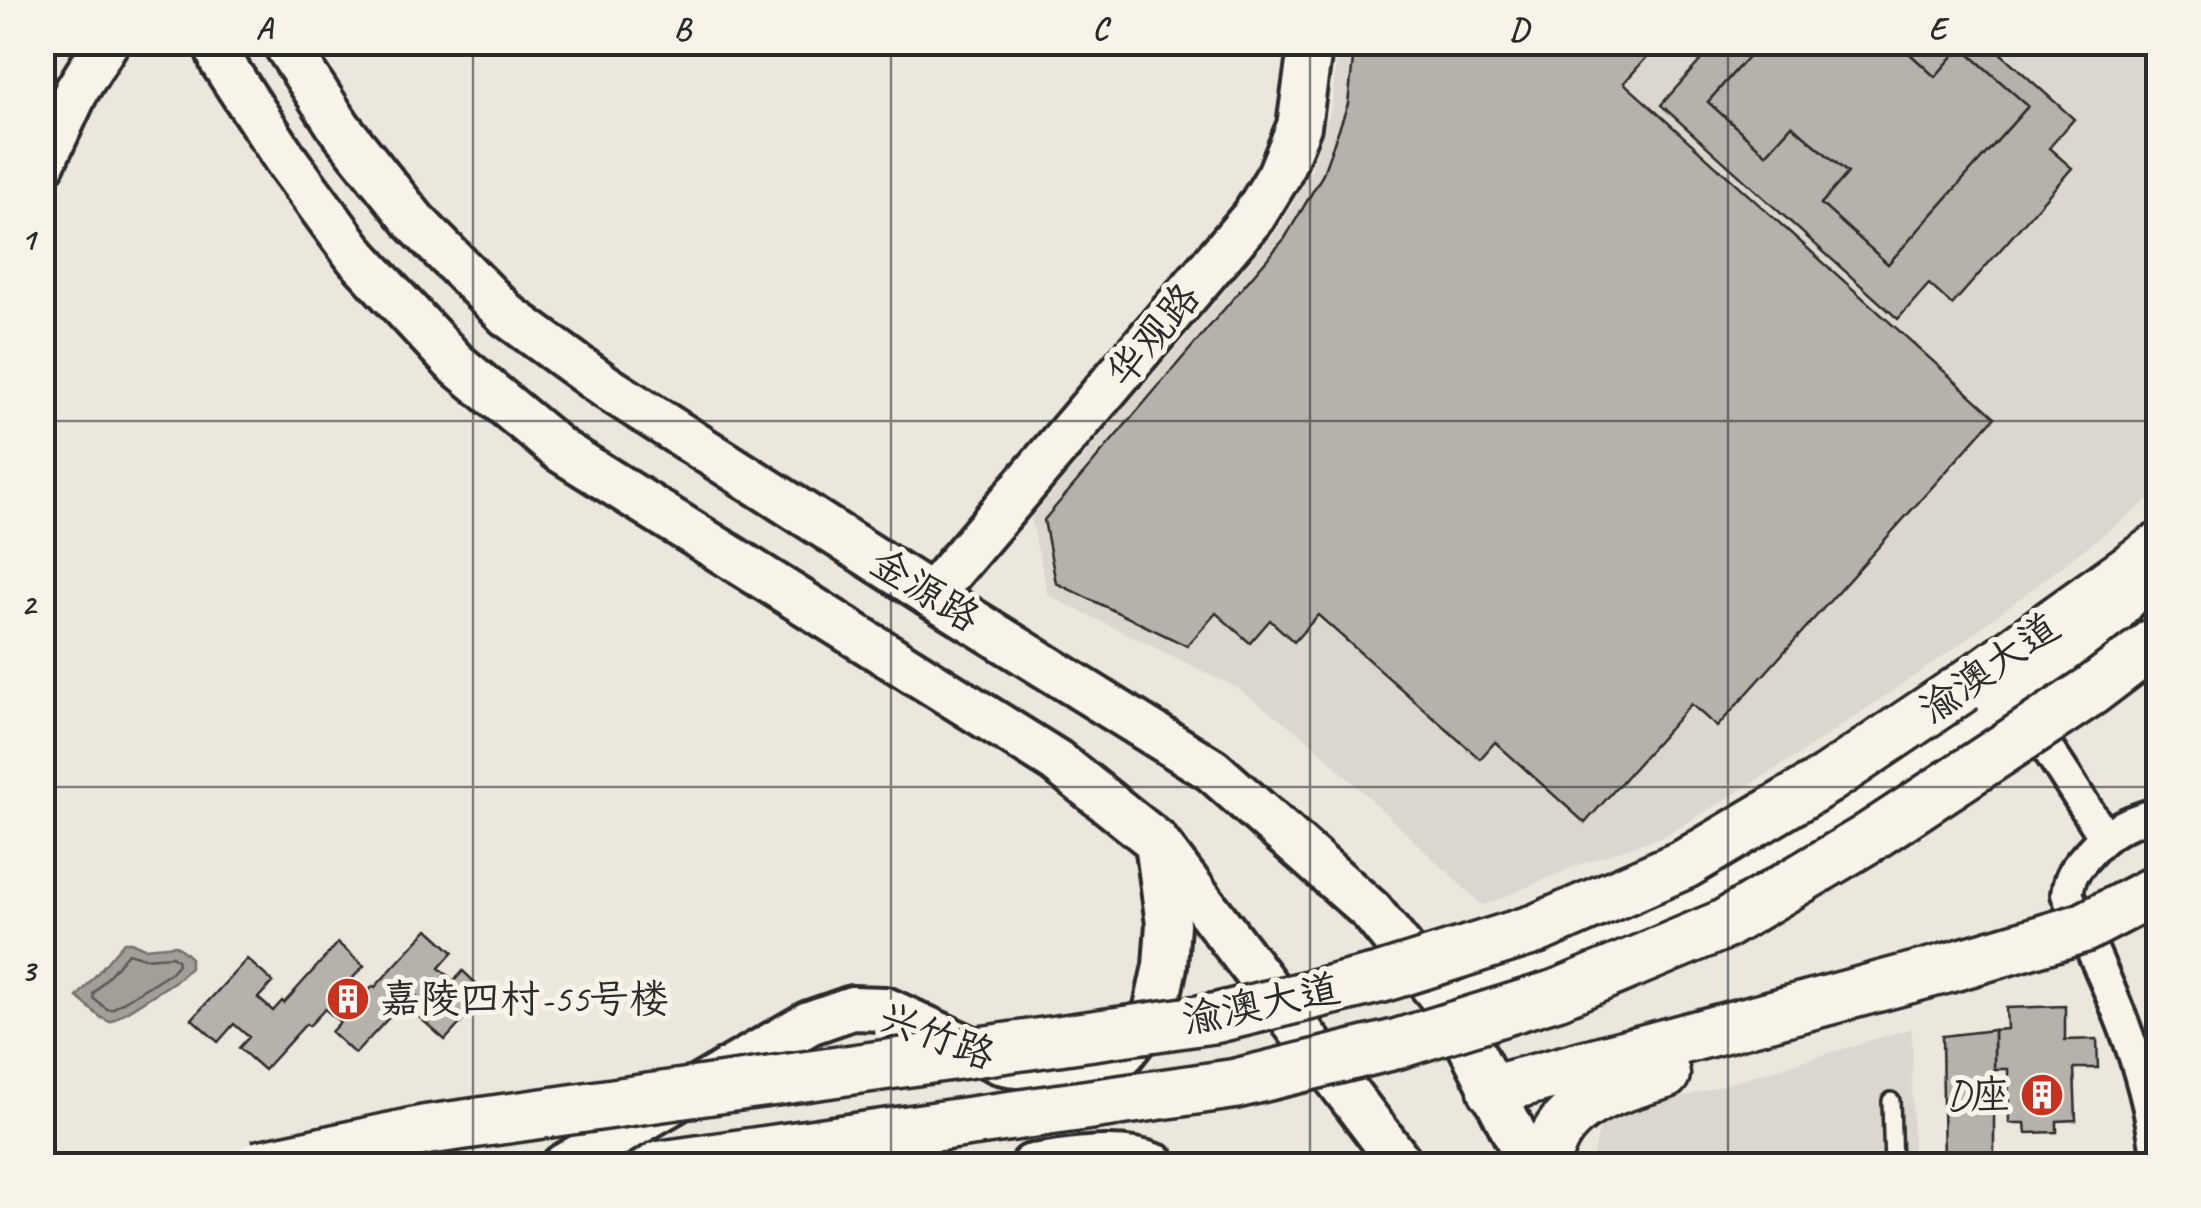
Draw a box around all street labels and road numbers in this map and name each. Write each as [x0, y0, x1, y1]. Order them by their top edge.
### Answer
street label: 华观路 [1095, 273, 1211, 397]
street label: 金源路 [861, 537, 989, 643]
street label: 渝澳大道 [1909, 602, 2069, 734]
street label: 渝澳大道 [1178, 963, 1344, 1045]
street label: 兴竹路 [872, 991, 1002, 1081]

